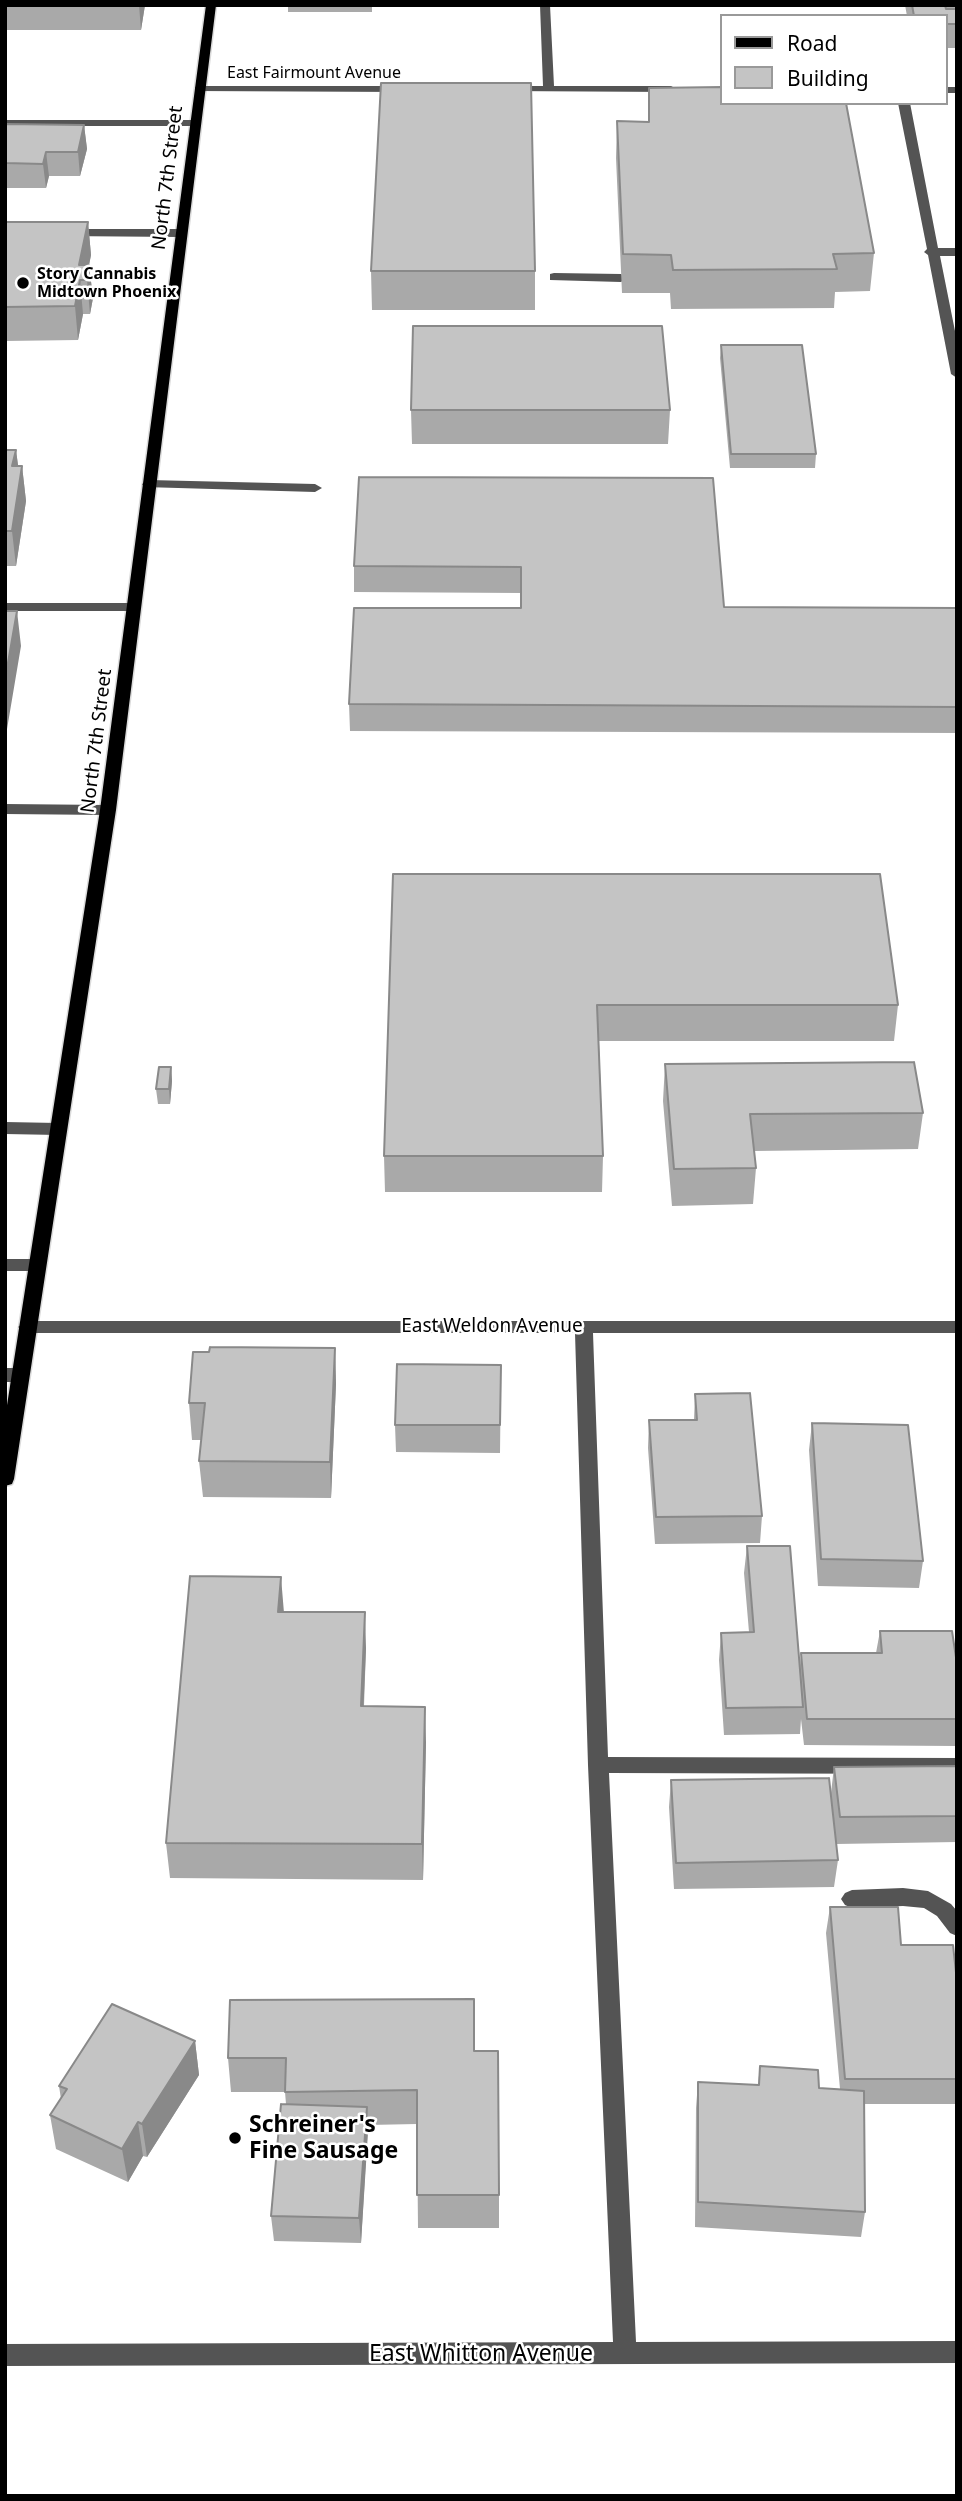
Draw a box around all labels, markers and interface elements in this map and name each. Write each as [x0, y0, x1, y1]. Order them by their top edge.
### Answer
legend [720, 14, 948, 105]
text: Road [787, 29, 837, 57]
street label: East Fairmount Avenue [227, 63, 401, 83]
text: Building [787, 64, 869, 92]
street label: North 7th Street [148, 105, 188, 251]
place label: Story Cannabis Midtown Phoenix [37, 264, 176, 302]
marker: Story Cannabis Midtown Phoenix [15, 275, 31, 291]
street label: North 7th Street [77, 668, 117, 814]
street label: East Weldon Avenue [401, 1316, 583, 1338]
place label: Schreiner's Fine Sausage [249, 2111, 398, 2165]
marker: Schreiner's Fine Sausage [227, 2130, 243, 2146]
street label: East Whitton Avenue [369, 2340, 593, 2368]

